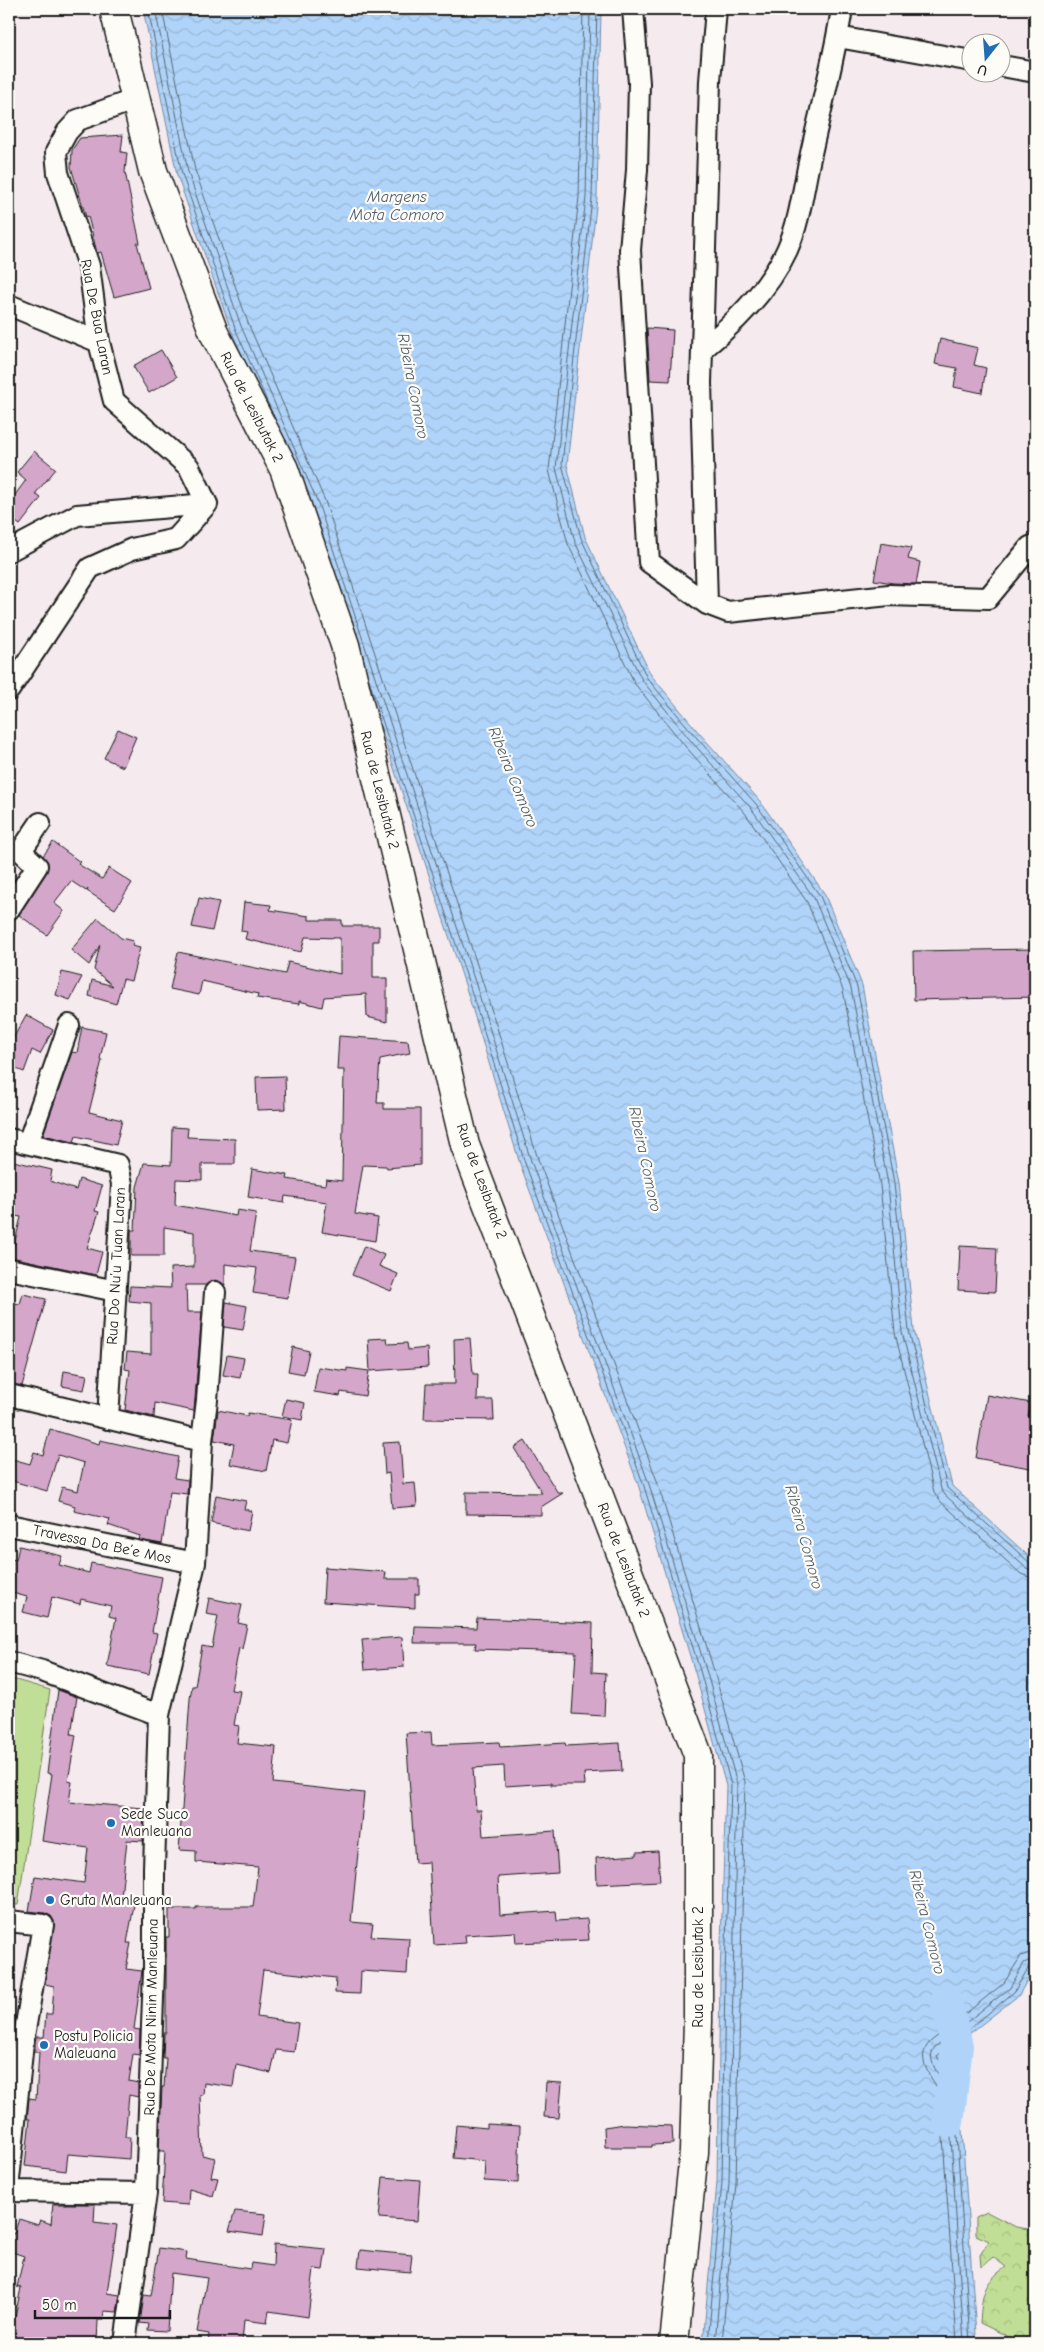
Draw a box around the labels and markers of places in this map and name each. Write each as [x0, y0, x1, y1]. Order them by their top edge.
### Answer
place label: Sede Suco Manleuana [121, 1805, 192, 1840]
marker: Sede Suco Manleuana [105, 1817, 117, 1829]
place label: Gruta Manleuana [60, 1891, 172, 1909]
marker: Gruta Manleuana [44, 1894, 56, 1906]
place label: Postu Policia Maleuana [54, 2027, 134, 2062]
marker: Postu Policia Maleuana [38, 2039, 50, 2051]

